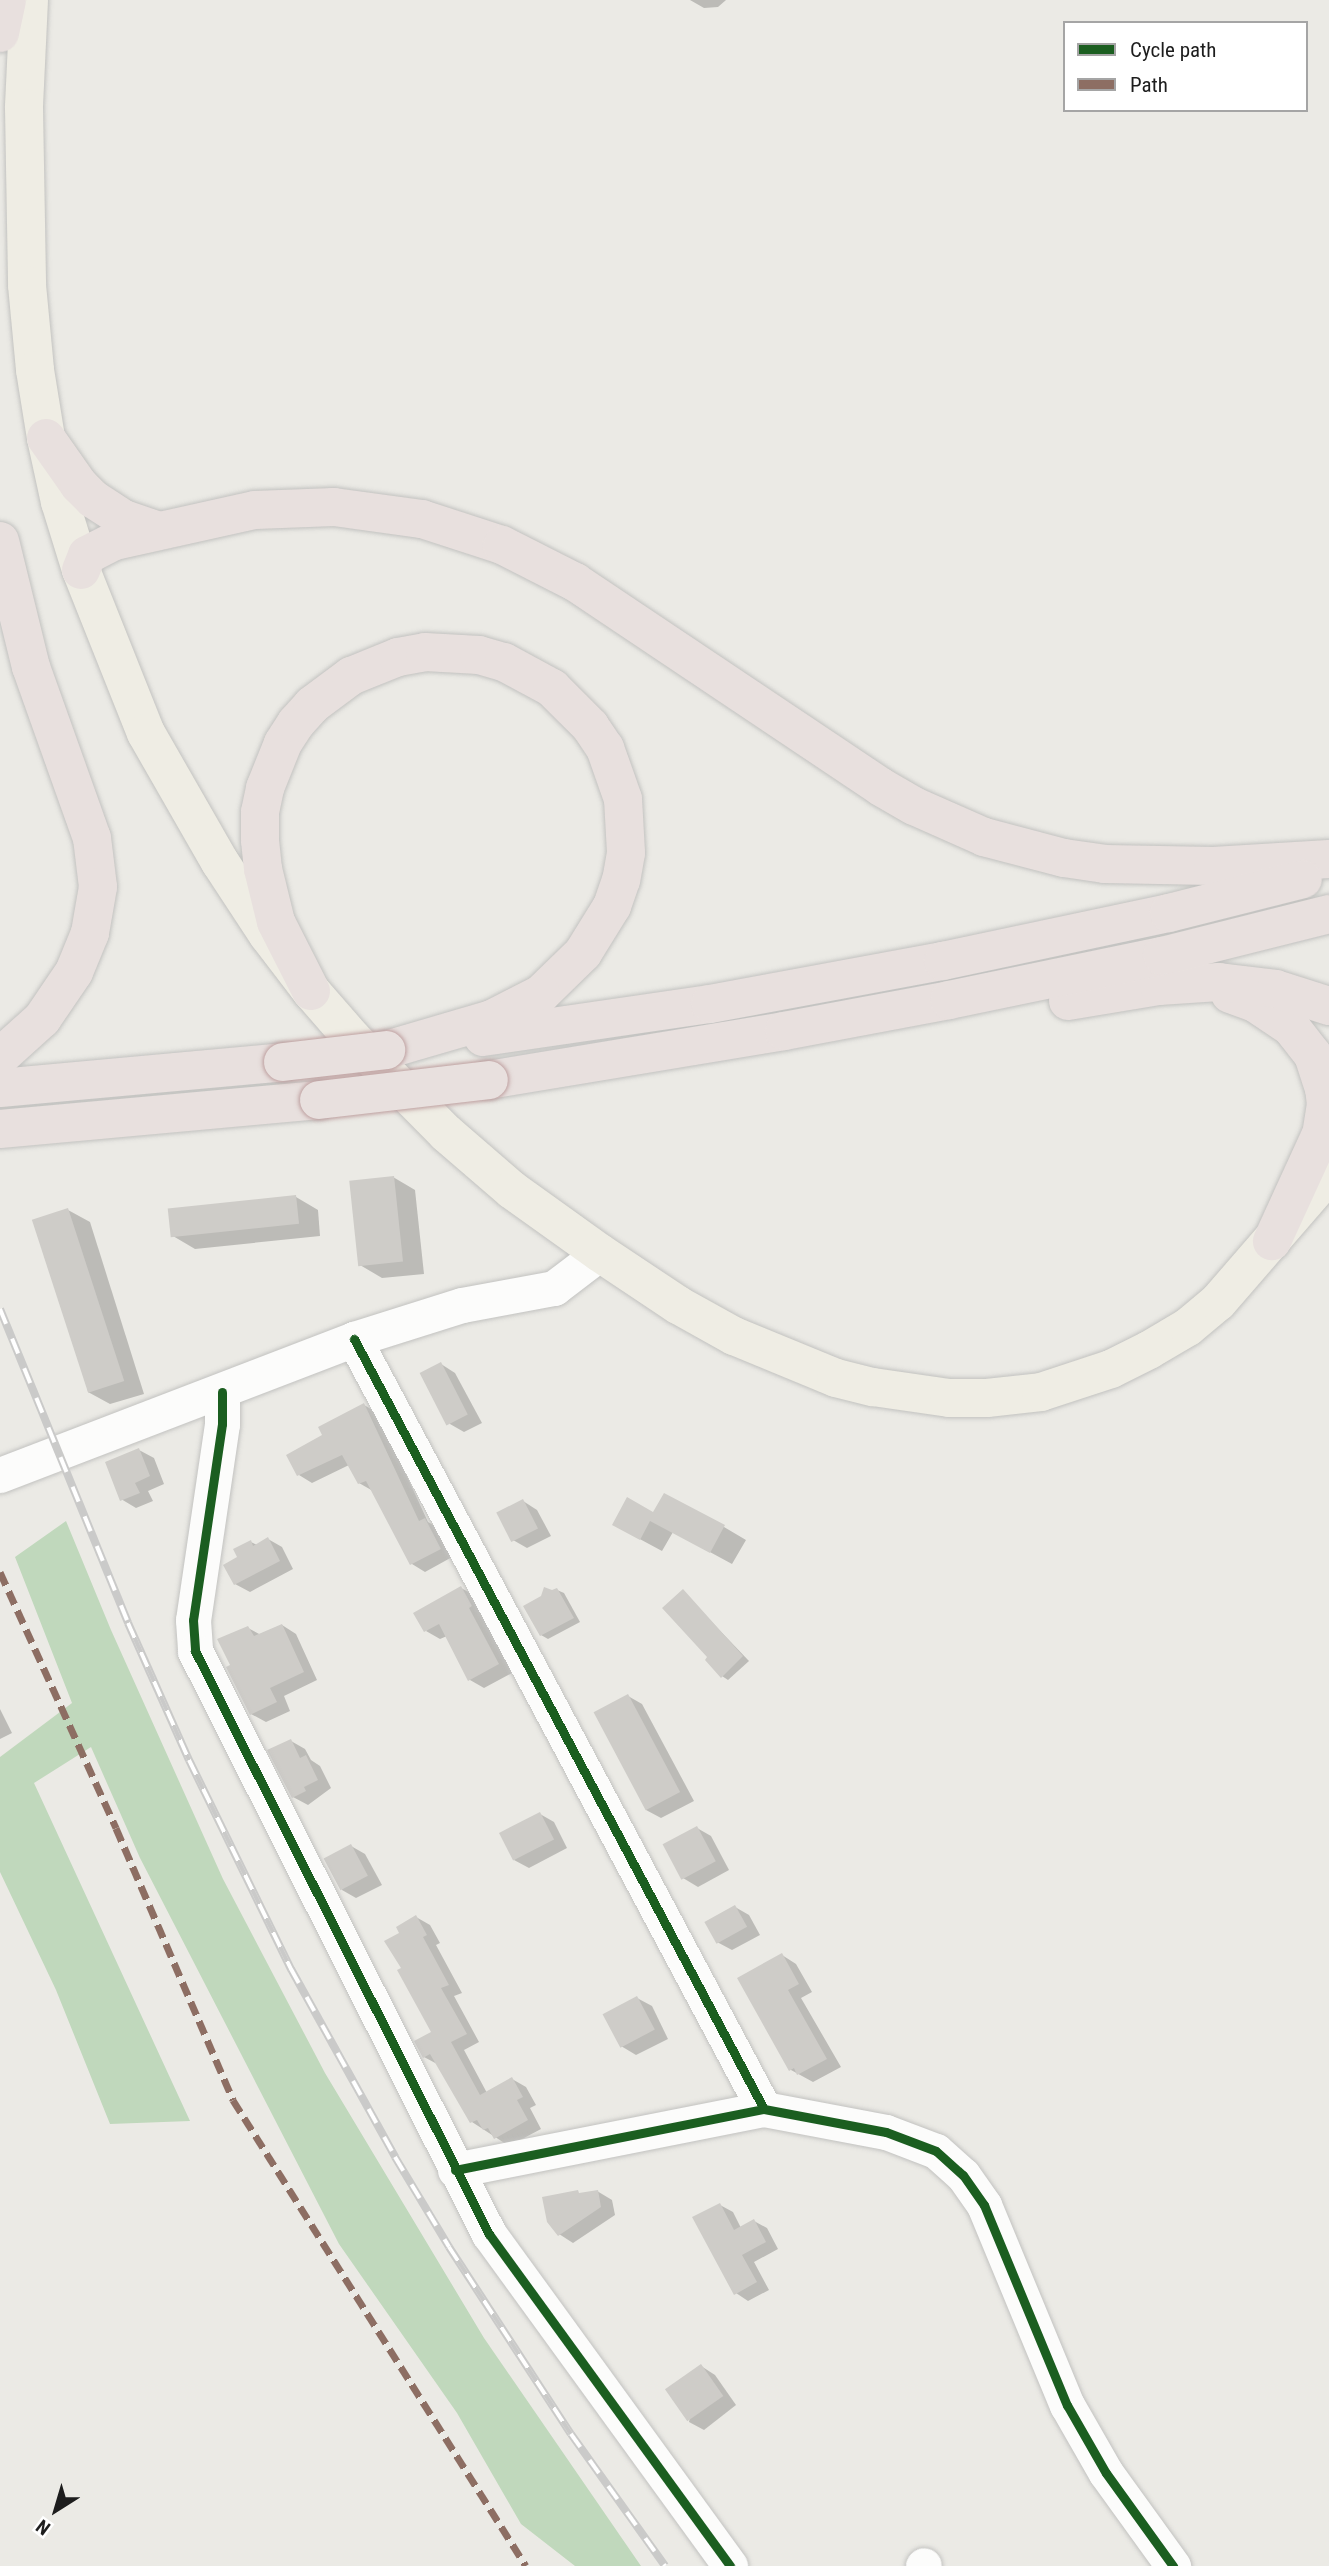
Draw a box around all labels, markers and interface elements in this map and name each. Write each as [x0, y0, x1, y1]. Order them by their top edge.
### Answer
legend [1063, 21, 1308, 112]
text: Cycle path [1130, 38, 1216, 62]
text: Path [1130, 73, 1168, 97]
north arrow [21, 2475, 91, 2545]
text: N [31, 2514, 55, 2540]

